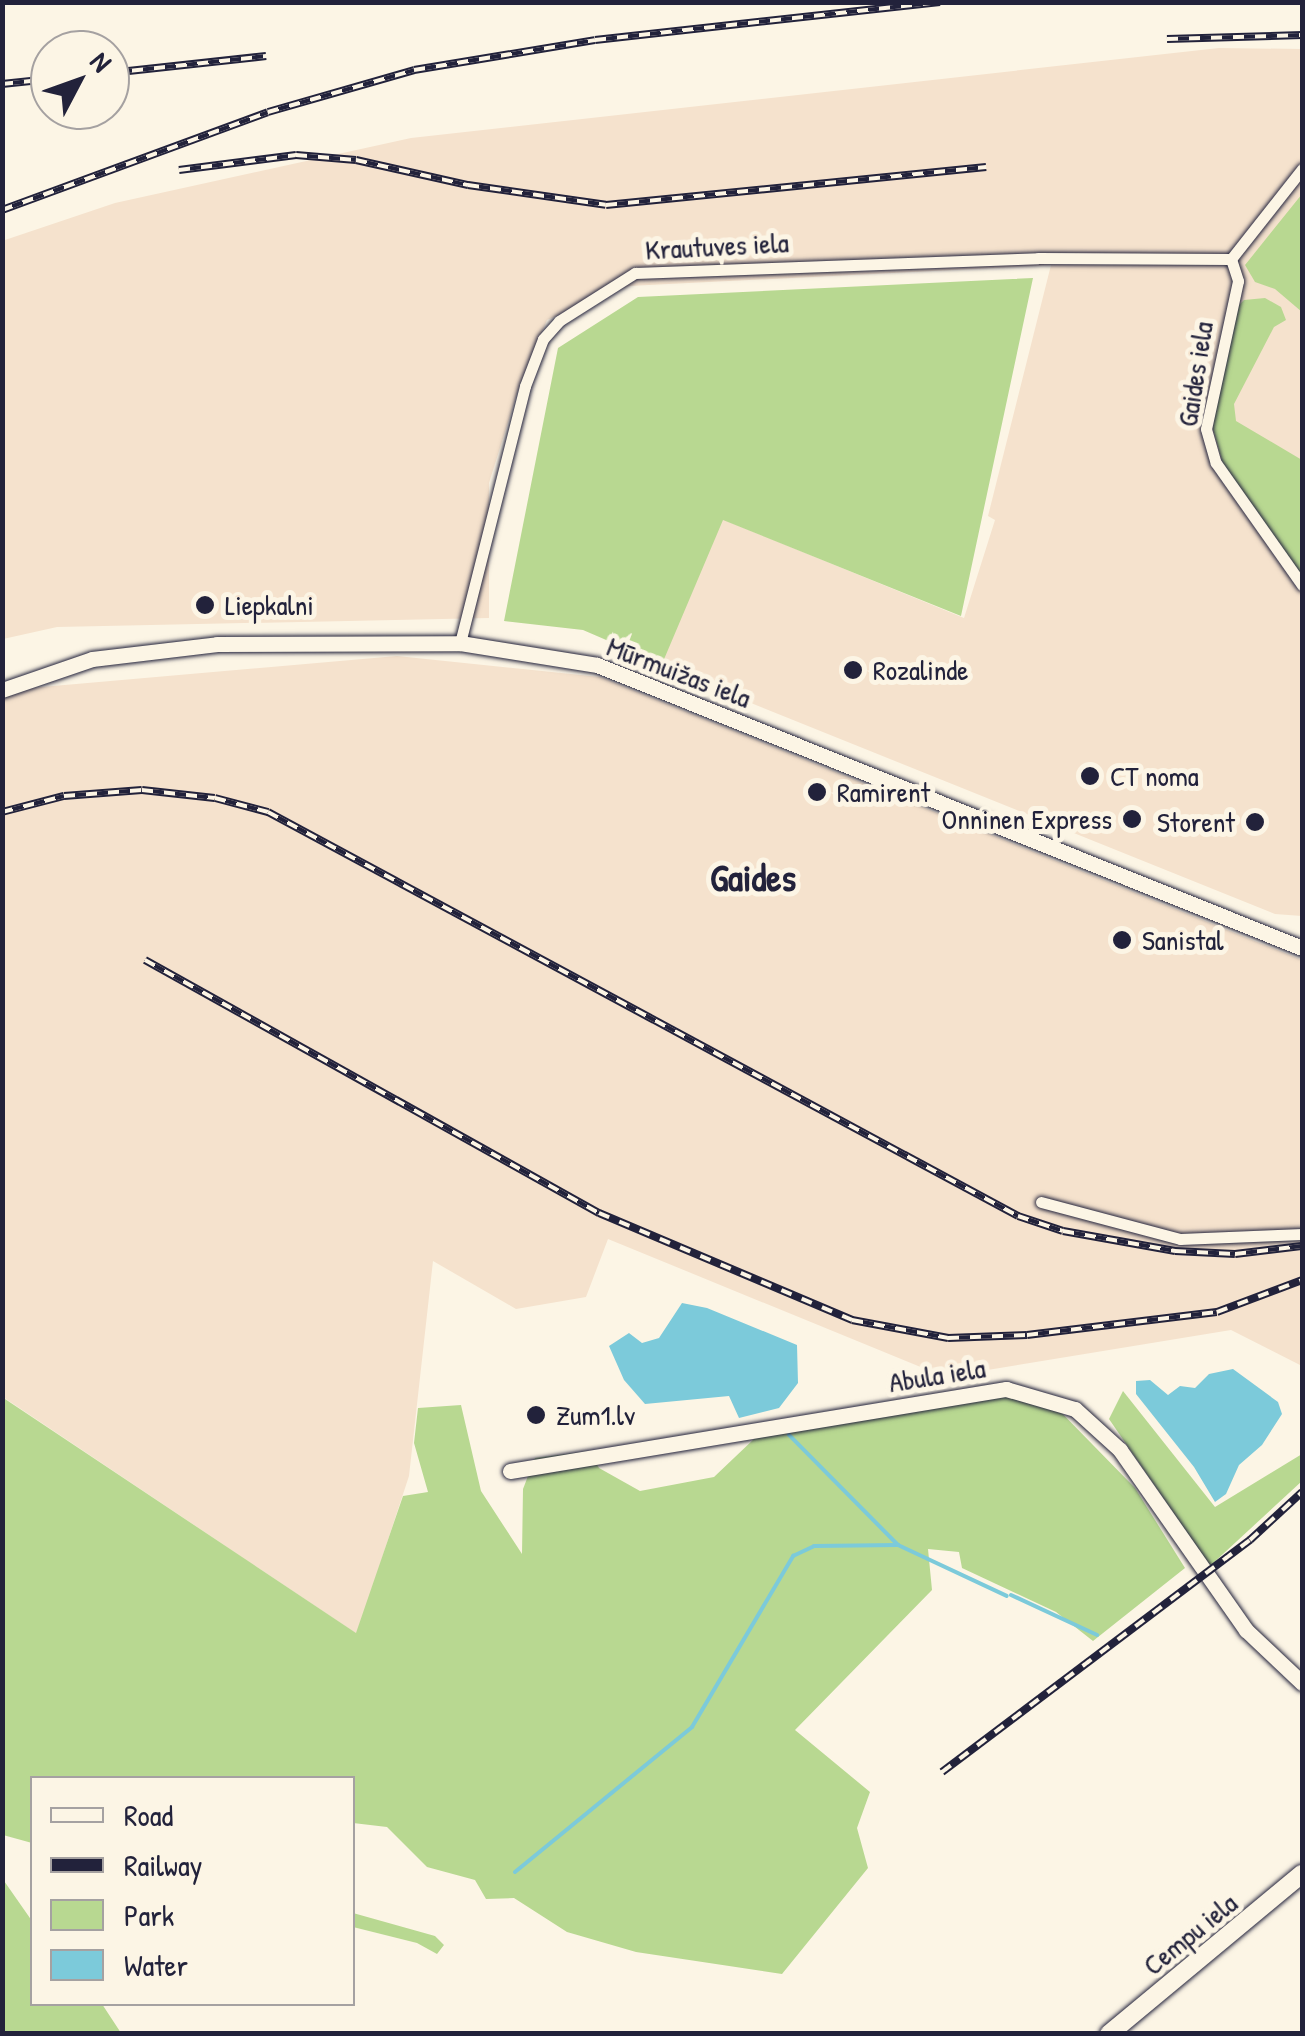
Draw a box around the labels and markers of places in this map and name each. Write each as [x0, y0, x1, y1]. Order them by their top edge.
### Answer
place label: Liepkalni [225, 588, 314, 622]
marker: Liepkalni [194, 594, 216, 616]
place label: Rozalinde [873, 653, 968, 687]
marker: Rozalinde [842, 659, 864, 681]
place label: CT noma [1110, 759, 1199, 793]
marker: CT noma [1079, 765, 1101, 787]
place label: Ramirent [837, 775, 930, 809]
marker: Ramirent [806, 781, 828, 803]
place label: Onninen Express [942, 802, 1112, 836]
place label: Storent [1157, 805, 1235, 839]
marker: Onninen Express [1121, 808, 1143, 830]
marker: Storent [1244, 811, 1266, 833]
place label: Sanistal [1142, 923, 1224, 957]
marker: Sanistal [1111, 929, 1133, 951]
place label: Zum1.lv [556, 1398, 635, 1432]
marker: Zum1.lv [525, 1404, 547, 1426]

